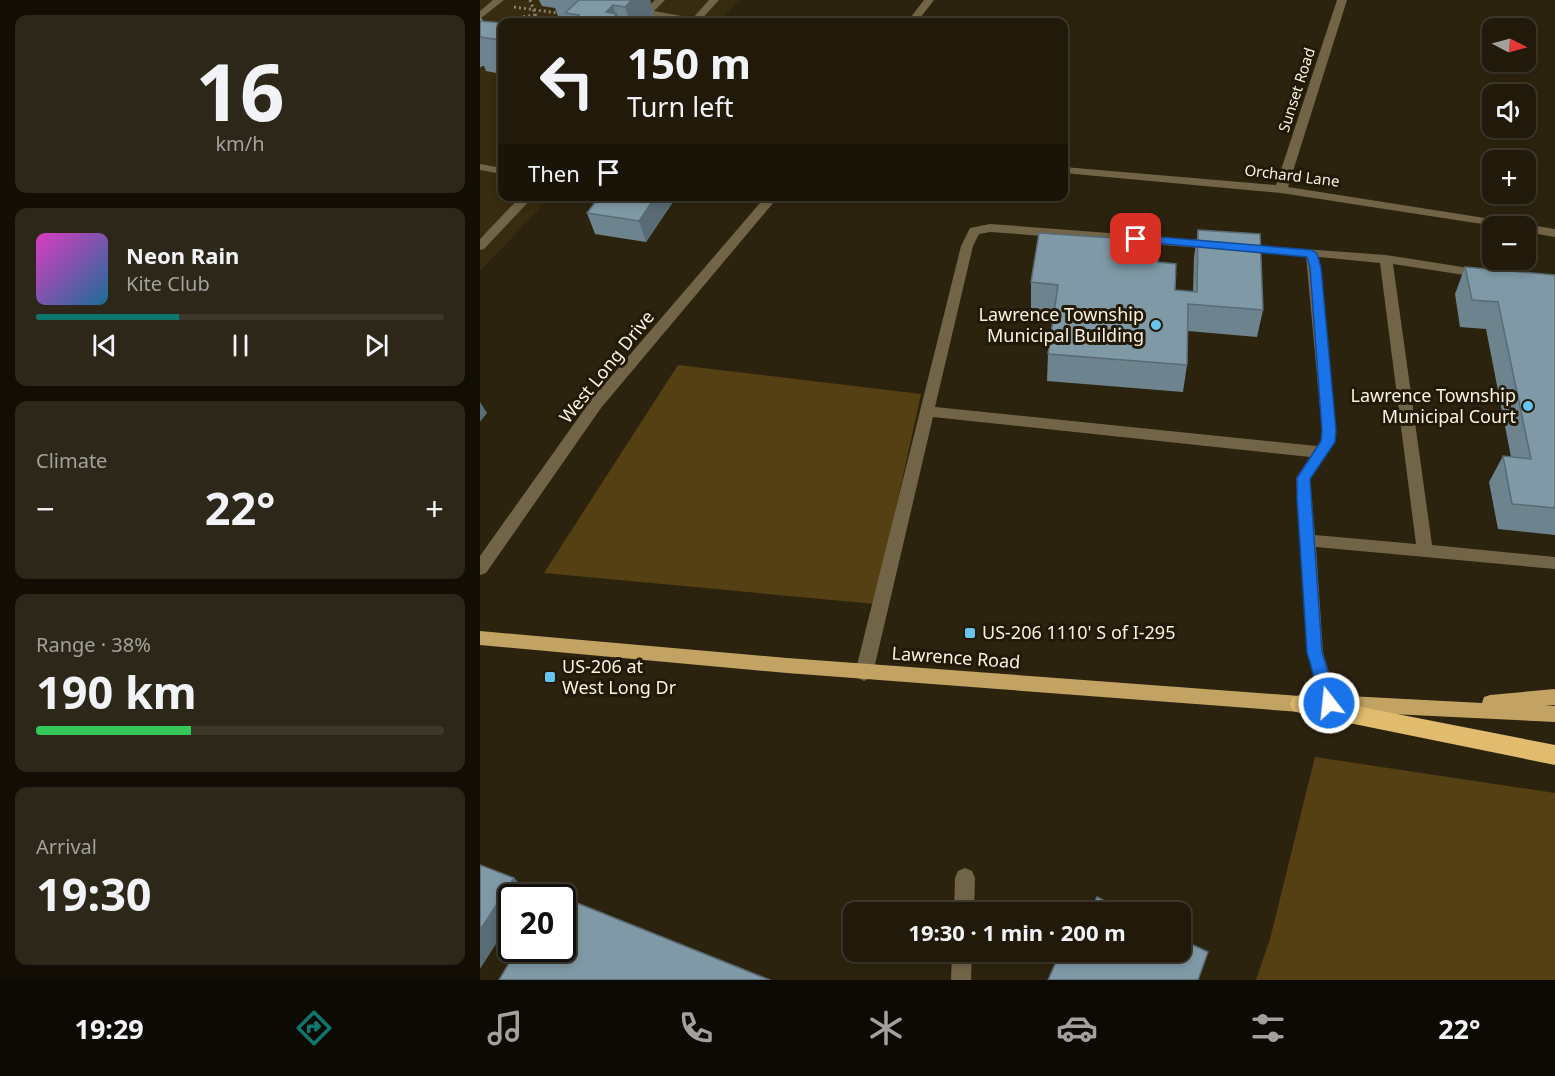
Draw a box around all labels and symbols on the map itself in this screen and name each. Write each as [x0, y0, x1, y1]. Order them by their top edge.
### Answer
north arrow [1482, 18, 1536, 72]
street label: Sunset Road [1273, 45, 1319, 135]
street label: Orchard Lane [1243, 159, 1341, 191]
pin [1110, 213, 1161, 264]
place label: Lawrence Township Municipal Building [978, 302, 1144, 347]
street label: West Long Drive [553, 305, 659, 428]
marker: Lawrence Township Municipal Building [1149, 318, 1163, 332]
place label: Lawrence Township Municipal Court [1350, 383, 1516, 428]
marker: Lawrence Township Municipal Court [1521, 399, 1535, 413]
place label: US-206 1110' S of I-295 [982, 620, 1175, 644]
marker: US-206 1110' S of I-295 [963, 626, 977, 640]
street label: Lawrence Road [891, 641, 1021, 673]
place label: US-206 at West Long Dr [562, 654, 677, 699]
marker: US-206 at West Long Dr [543, 670, 557, 684]
position arrow [1297, 671, 1361, 735]
speed limit sign: 20 [498, 884, 576, 962]

